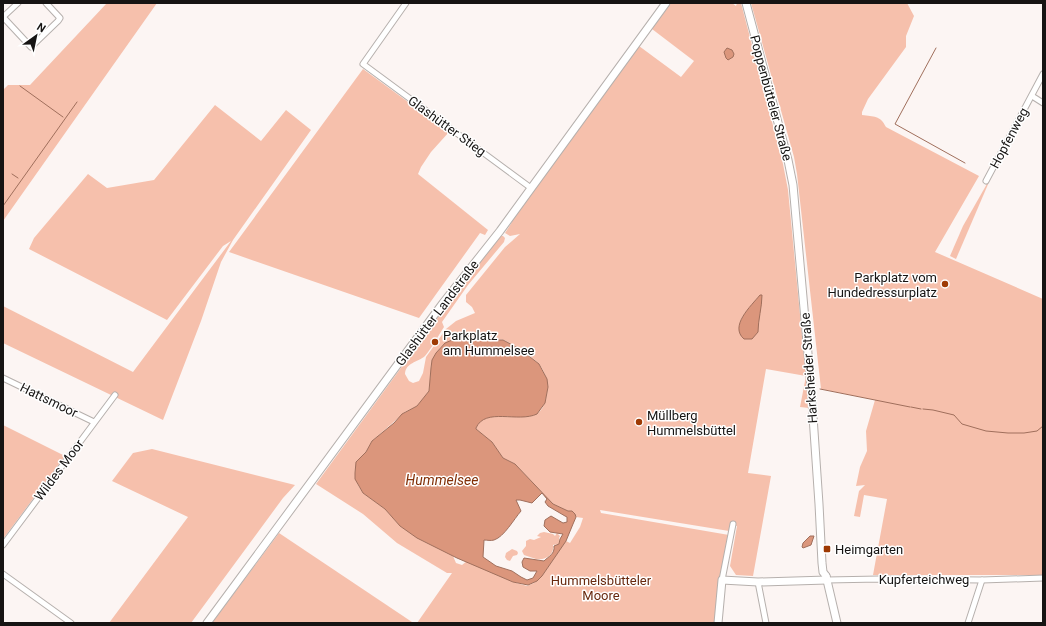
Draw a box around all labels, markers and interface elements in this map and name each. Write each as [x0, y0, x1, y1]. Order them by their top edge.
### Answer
north arrow [16, 16, 56, 56]
text: N [34, 20, 48, 36]
street label: Poppenbütteler Straße [747, 33, 795, 163]
street label: Glashütter Stieg [405, 93, 489, 159]
street label: Hopfenweg [987, 105, 1031, 171]
street label: Glashütter Landstraße [392, 257, 482, 369]
place label: Parkplatz vom Hundedressurplatz [827, 270, 938, 300]
marker: Parkplatz vom Hundedressurplatz [940, 279, 950, 289]
street label: Harksheider Straße [798, 312, 820, 424]
place label: Parkplatz am Hummelsee [443, 328, 535, 358]
marker: Parkplatz am Hummelsee [430, 337, 440, 347]
street label: Hattsmoor [18, 380, 81, 421]
place label: Müllberg Hummelsbüttel [647, 408, 736, 438]
marker: Müllberg Hummelsbüttel [634, 417, 644, 427]
street label: Wildes Moor [31, 436, 87, 504]
water label: Hummelsee [406, 472, 478, 488]
place label: Heimgarten [835, 542, 903, 557]
marker: Heimgarten [822, 544, 832, 554]
street label: Kupferteichweg [879, 572, 969, 587]
park label: Hummelsbütteler Moore [551, 573, 652, 603]

